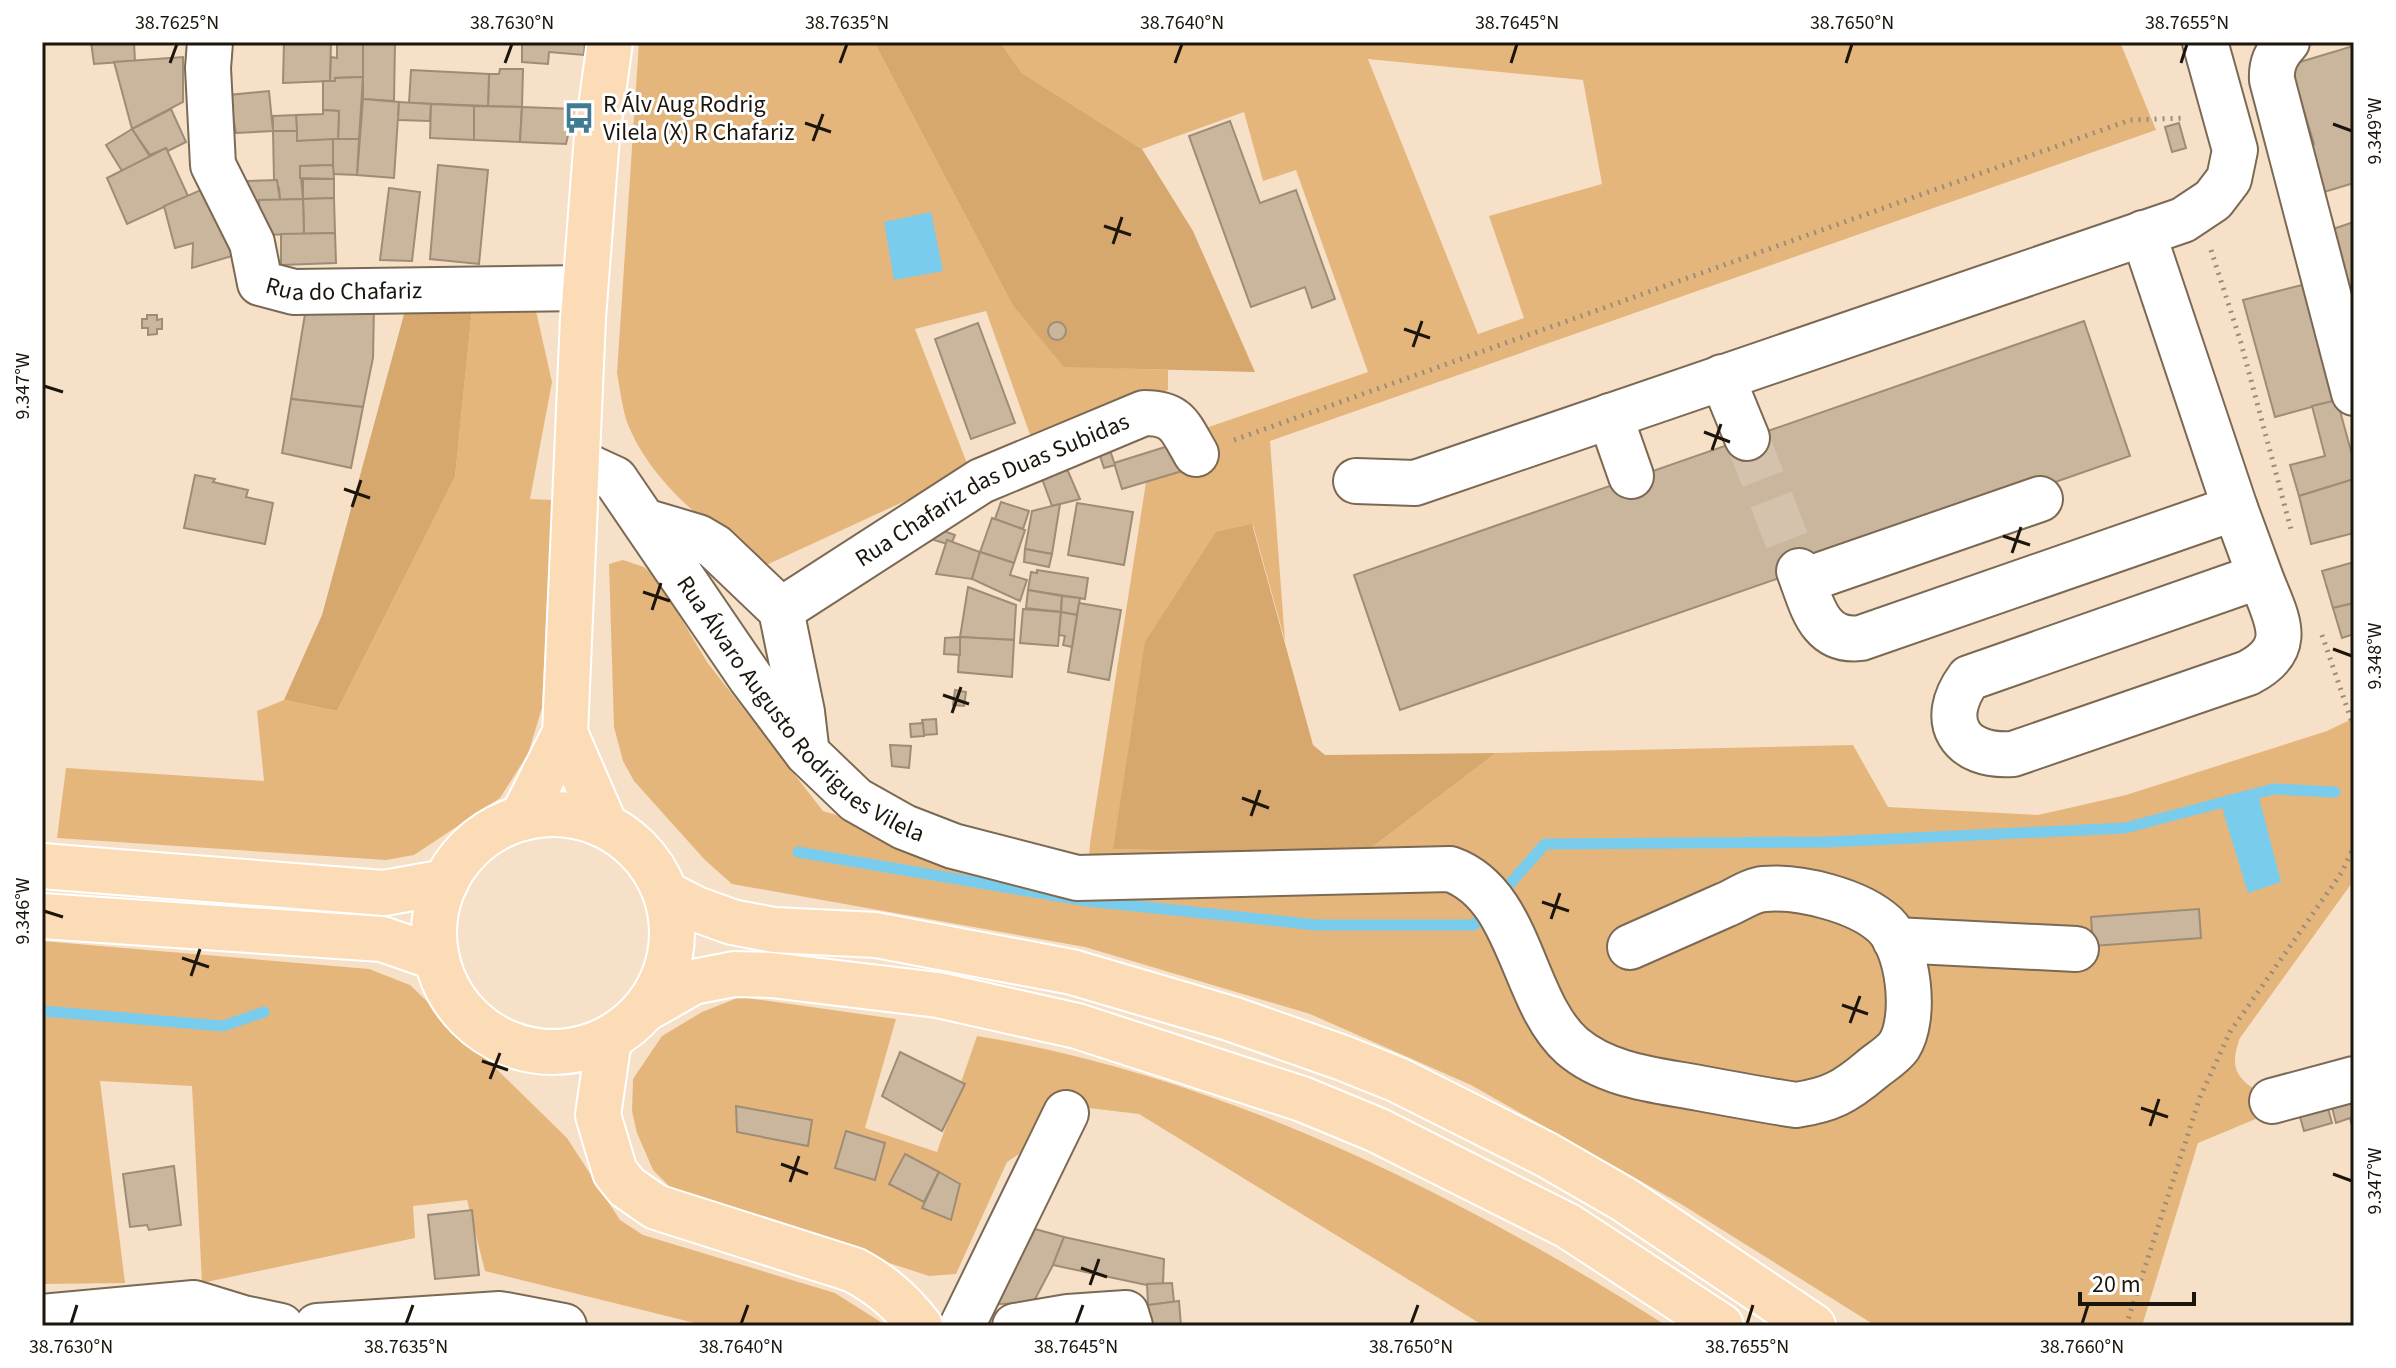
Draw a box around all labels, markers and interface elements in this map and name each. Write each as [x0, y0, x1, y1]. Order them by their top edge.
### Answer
text: 38.7625°N [135, 9, 219, 37]
text: 38.7630°N [470, 9, 554, 37]
text: 38.7635°N [805, 9, 889, 37]
text: 38.7640°N [1140, 9, 1224, 37]
text: 38.7645°N [1475, 9, 1559, 37]
text: 38.7650°N [1810, 9, 1894, 37]
text: 38.7655°N [2145, 9, 2229, 37]
place label: R Álv Aug Rodrig Vilela (X) R Chafariz [603, 87, 794, 150]
text: 9.349°W [2361, 97, 2389, 165]
bus stop icon: R Álv Aug Rodrig Vilela (X) R Chafariz [562, 101, 596, 135]
street label: Rua do Chafariz [262, 268, 422, 310]
text: 9.347°W [9, 352, 37, 420]
street label: Rua Chafariz das Duas Subidas [848, 404, 1135, 576]
street label: Rua Álvaro Augusto Rodrigues Vilela [668, 569, 930, 851]
text: 9.348°W [2361, 622, 2389, 690]
text: 9.346°W [9, 877, 37, 945]
text: 9.347°W [2361, 1147, 2389, 1215]
scale bar [2080, 1256, 2194, 1306]
text: 20 m [2092, 1267, 2141, 1302]
text: 38.7630°N [29, 1333, 113, 1361]
text: 38.7635°N [364, 1333, 448, 1361]
text: 38.7640°N [699, 1333, 783, 1361]
text: 38.7645°N [1034, 1333, 1118, 1361]
text: 38.7650°N [1369, 1333, 1453, 1361]
text: 38.7655°N [1705, 1333, 1789, 1361]
text: 38.7660°N [2040, 1333, 2124, 1361]

